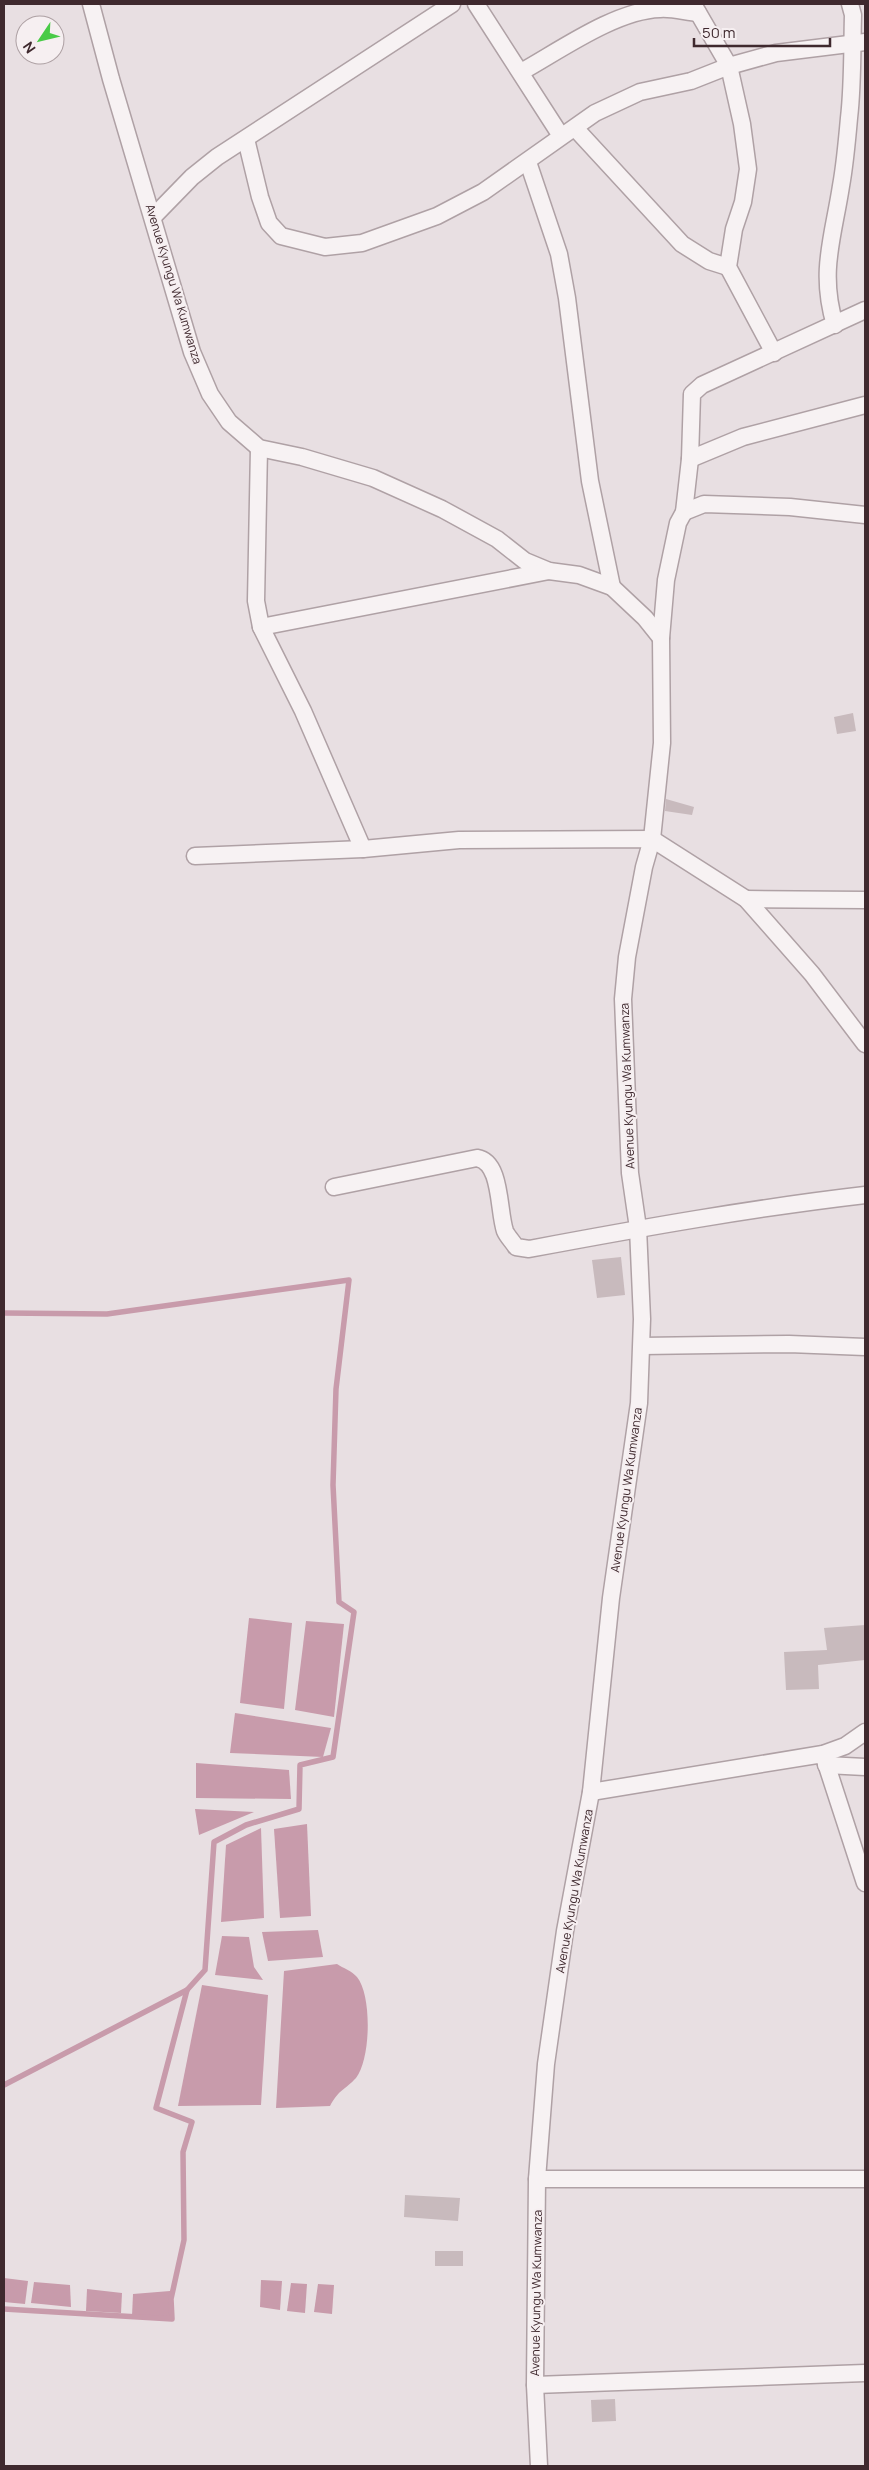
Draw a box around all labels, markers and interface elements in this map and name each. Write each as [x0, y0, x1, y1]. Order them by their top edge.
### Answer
north arrow [15, 15, 65, 65]
scale bar [694, 15, 830, 47]
text: 50 m [702, 22, 736, 43]
text: N [18, 38, 40, 57]
street label: Avenue Kyungu Wa Kumwanza [142, 202, 206, 366]
street label: Avenue Kyungu Wa Kumwanza [616, 1003, 638, 1169]
street label: Avenue Kyungu Wa Kumwanza [606, 1406, 646, 1574]
street label: Avenue Kyungu Wa Kumwanza [551, 1808, 597, 1974]
street label: Avenue Kyungu Wa Kumwanza [526, 2210, 546, 2376]

